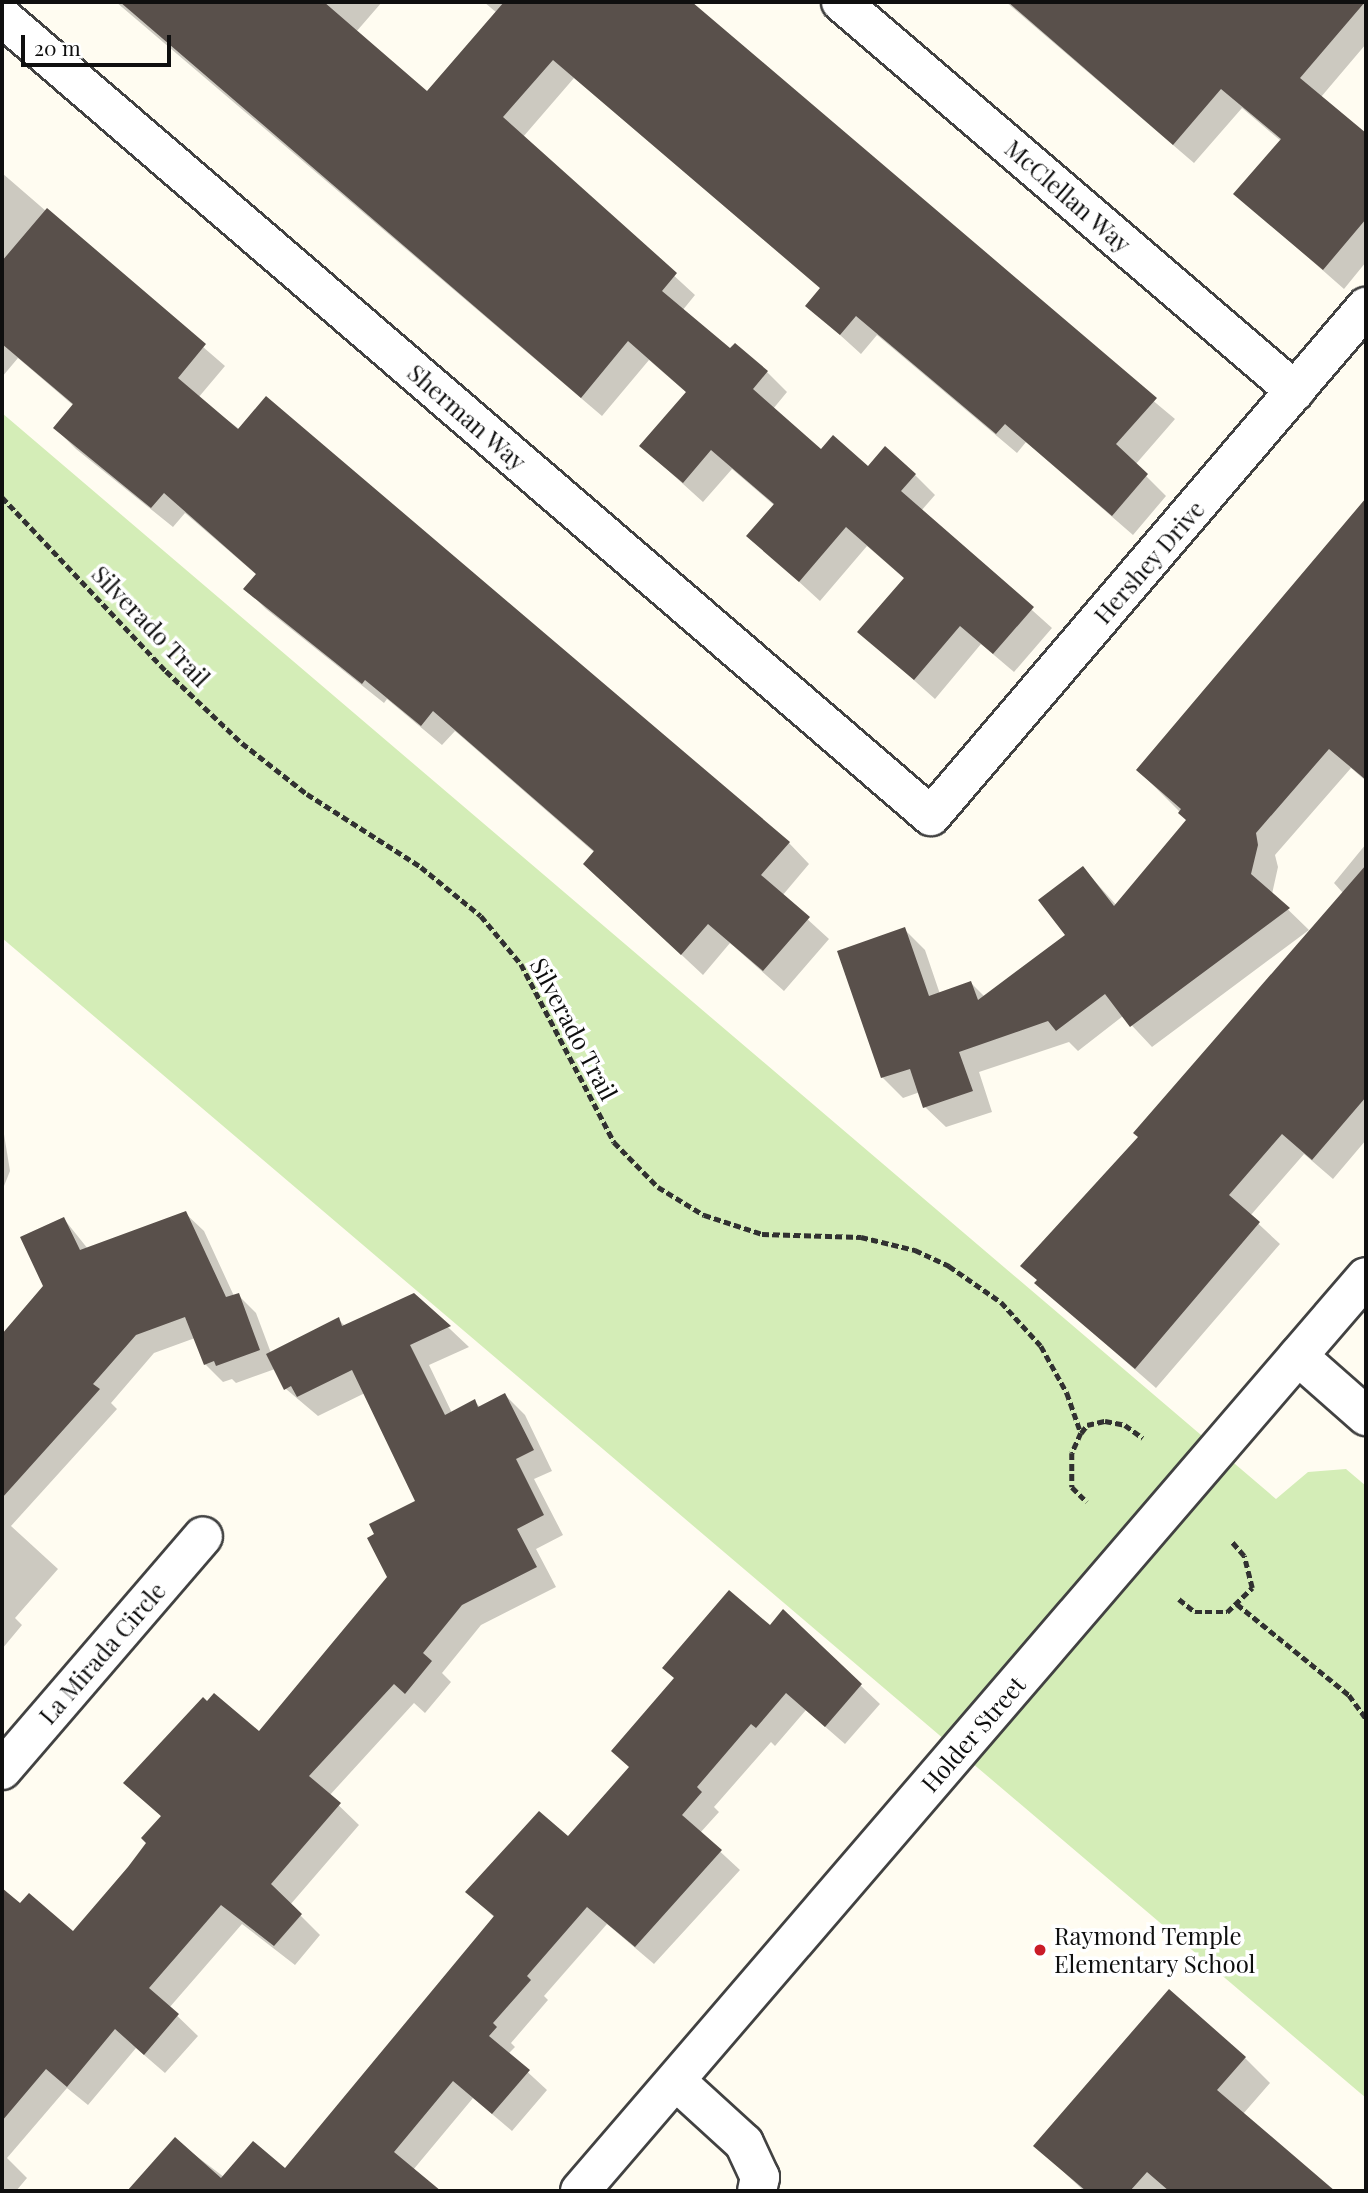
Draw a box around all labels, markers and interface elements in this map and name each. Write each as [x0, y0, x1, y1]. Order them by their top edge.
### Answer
scale bar [24, 21, 175, 65]
text: 20 m [34, 33, 81, 61]
street label: McClellan Way [999, 133, 1137, 259]
street label: Sherman Way [402, 358, 532, 476]
street label: Hershey Drive [1088, 494, 1210, 630]
street label: Silverado Trail [86, 559, 216, 693]
street label: Silverado Trail [524, 953, 624, 1105]
street label: La Mirada Circle [33, 1576, 171, 1730]
street label: Holder Street [915, 1670, 1031, 1798]
place label: Raymond Temple Elementary School [1054, 1922, 1256, 1978]
marker: Raymond Temple Elementary School [1032, 1942, 1048, 1958]

